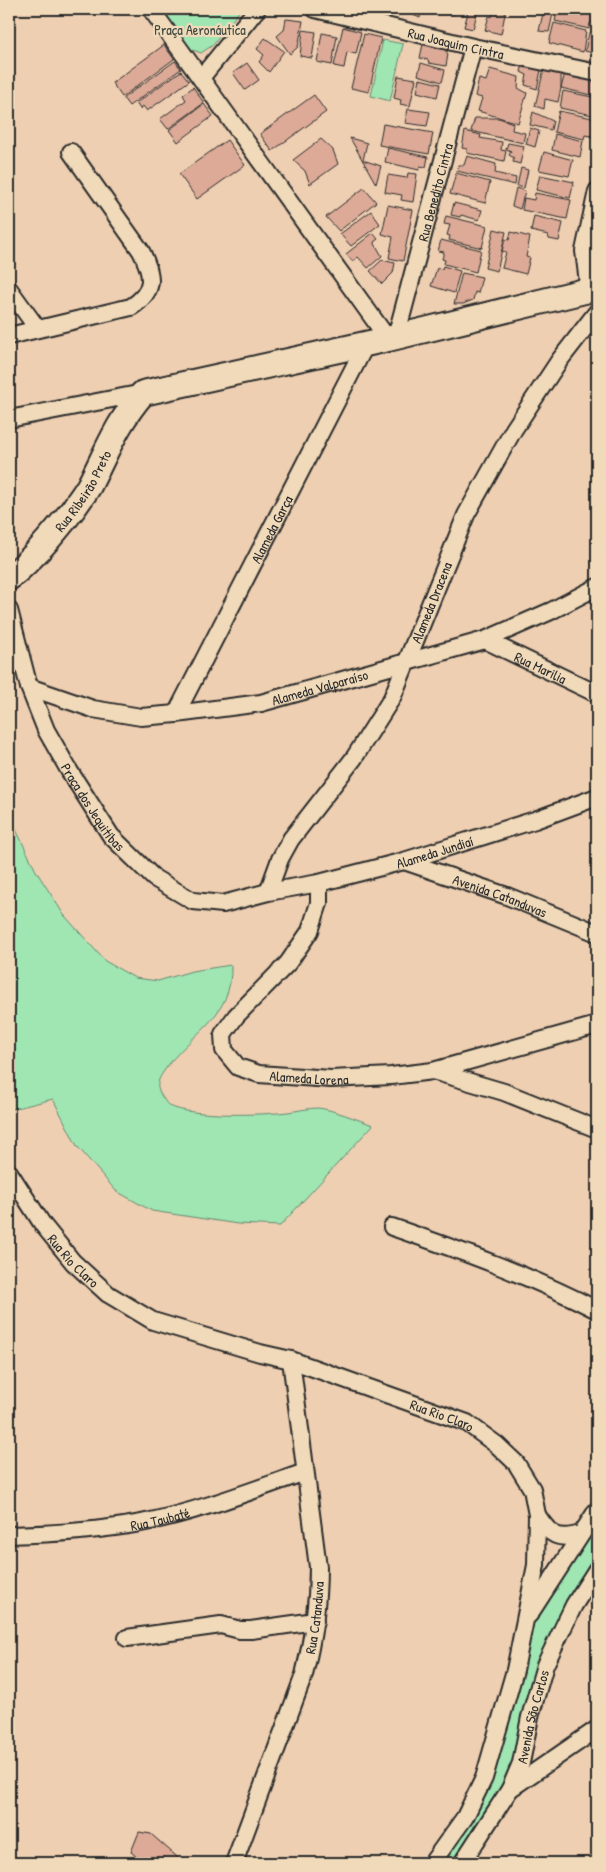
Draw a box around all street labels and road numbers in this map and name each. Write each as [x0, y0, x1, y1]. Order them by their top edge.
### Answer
street label: Rua Joaquim Cintra [406, 22, 506, 63]
street label: Rua Benedito Cintra [412, 141, 457, 243]
street label: Rua Ribeirão Preto [50, 446, 115, 535]
street label: Alameda Garça [246, 491, 297, 566]
street label: Alameda Dracena [406, 558, 456, 645]
street label: Rua Marilia [512, 646, 570, 688]
street label: Alameda Valparaíso [269, 664, 370, 709]
street label: Praça dos Jequitibas [57, 759, 130, 855]
street label: Alameda Jundiaí [394, 830, 476, 872]
street label: Avenida Catanduvas [451, 869, 550, 921]
street label: Alameda Lorena [269, 1065, 349, 1089]
street label: Rua Rio Claro [44, 1230, 104, 1291]
street label: Rua Rio Claro [408, 1394, 479, 1435]
street label: Rua Taubaté [129, 1502, 192, 1534]
street label: Rua Catanduva [300, 1581, 327, 1655]
street label: Avenida São Carlos [512, 1668, 553, 1765]

